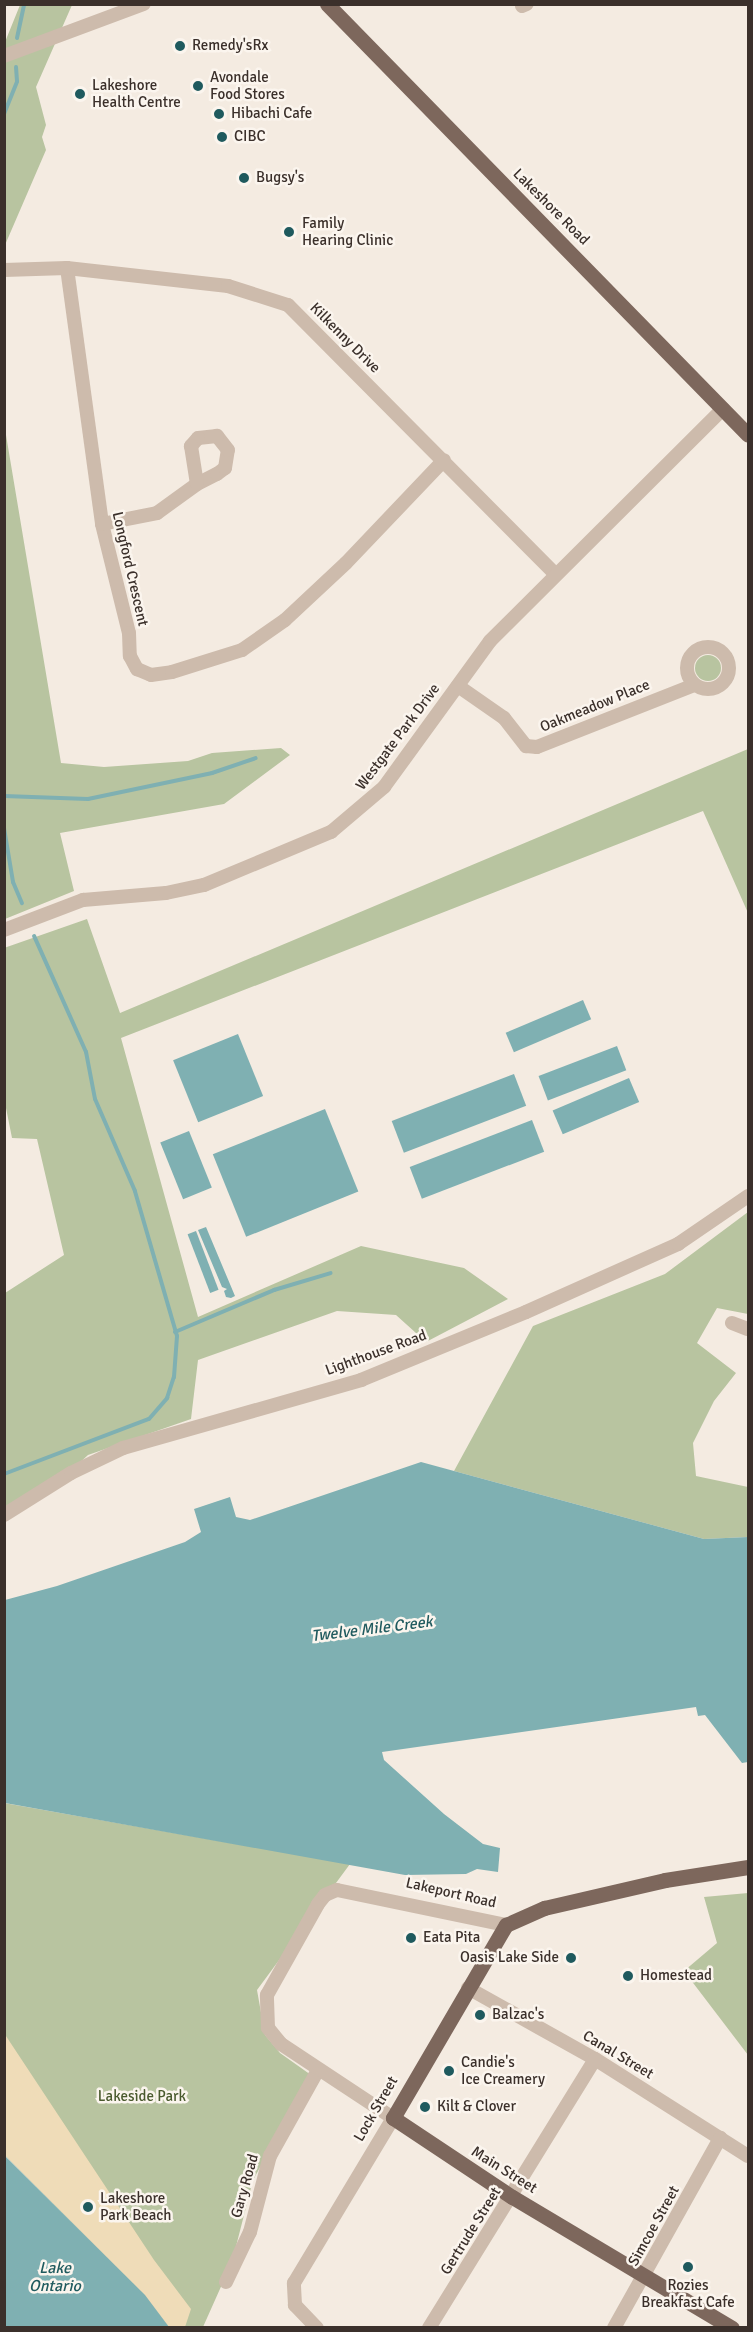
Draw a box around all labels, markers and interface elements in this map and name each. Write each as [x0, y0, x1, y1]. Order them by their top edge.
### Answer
place label: Remedy'sRx [192, 37, 268, 55]
marker: Remedy'sRx [173, 39, 187, 53]
place label: Avondale Food Stores [210, 68, 285, 103]
place label: Lakeshore Health Centre [92, 76, 181, 111]
marker: Avondale Food Stores [191, 79, 205, 93]
marker: Lakeshore Health Centre [73, 87, 87, 101]
place label: Hibachi Cafe [231, 105, 312, 123]
marker: Hibachi Cafe [212, 107, 226, 121]
place label: CIBC [234, 128, 265, 146]
marker: CIBC [215, 130, 229, 144]
street label: Lakeshore Road [509, 165, 593, 249]
place label: Bugsy's [256, 169, 304, 187]
marker: Bugsy's [237, 171, 251, 185]
place label: Family Hearing Clinic [302, 214, 393, 249]
marker: Family Hearing Clinic [280, 223, 298, 241]
street label: Kilkenny Drive [306, 299, 384, 377]
street label: Longford Crescent [108, 510, 152, 628]
street label: Oakmeadow Place [538, 676, 652, 736]
street label: Westgate Park Drive [352, 680, 444, 794]
street label: Lighthouse Road [323, 1326, 429, 1380]
water label: Twelve Mile Creek [310, 1612, 434, 1646]
street label: Lakeport Road [404, 1874, 498, 1912]
place label: Eata Pita [423, 1929, 480, 1947]
marker: Eata Pita [404, 1931, 418, 1945]
place label: Oasis Lake Side [460, 1949, 559, 1967]
marker: Oasis Lake Side [564, 1951, 578, 1965]
place label: Homestead [640, 1967, 712, 1985]
marker: Homestead [621, 1969, 635, 1983]
place label: Balzac's [492, 2006, 544, 2024]
marker: Balzac's [473, 2008, 487, 2022]
street label: Canal Street [579, 2027, 657, 2083]
place label: Candie's Ice Creamery [461, 2053, 545, 2088]
marker: Candie's Ice Creamery [442, 2064, 456, 2078]
street label: Lock Street [350, 2073, 402, 2145]
park label: Lakeside Park [98, 2088, 186, 2106]
place label: Kilt & Clover [437, 2098, 516, 2116]
marker: Kilt & Clover [418, 2100, 432, 2114]
street label: Main Street [468, 2143, 540, 2197]
street label: Gary Road [227, 2152, 263, 2220]
street label: Simcoe Street [625, 2183, 683, 2269]
street label: Gertrude Street [437, 2184, 505, 2278]
place label: Lakeshore Park Beach [100, 2189, 171, 2224]
marker: Lakeshore Park Beach [81, 2200, 95, 2214]
water label: Lake Ontario [29, 2258, 81, 2296]
marker: Rozies Breakfast Cafe [681, 2260, 695, 2274]
place label: Rozies Breakfast Cafe [641, 2276, 735, 2311]

